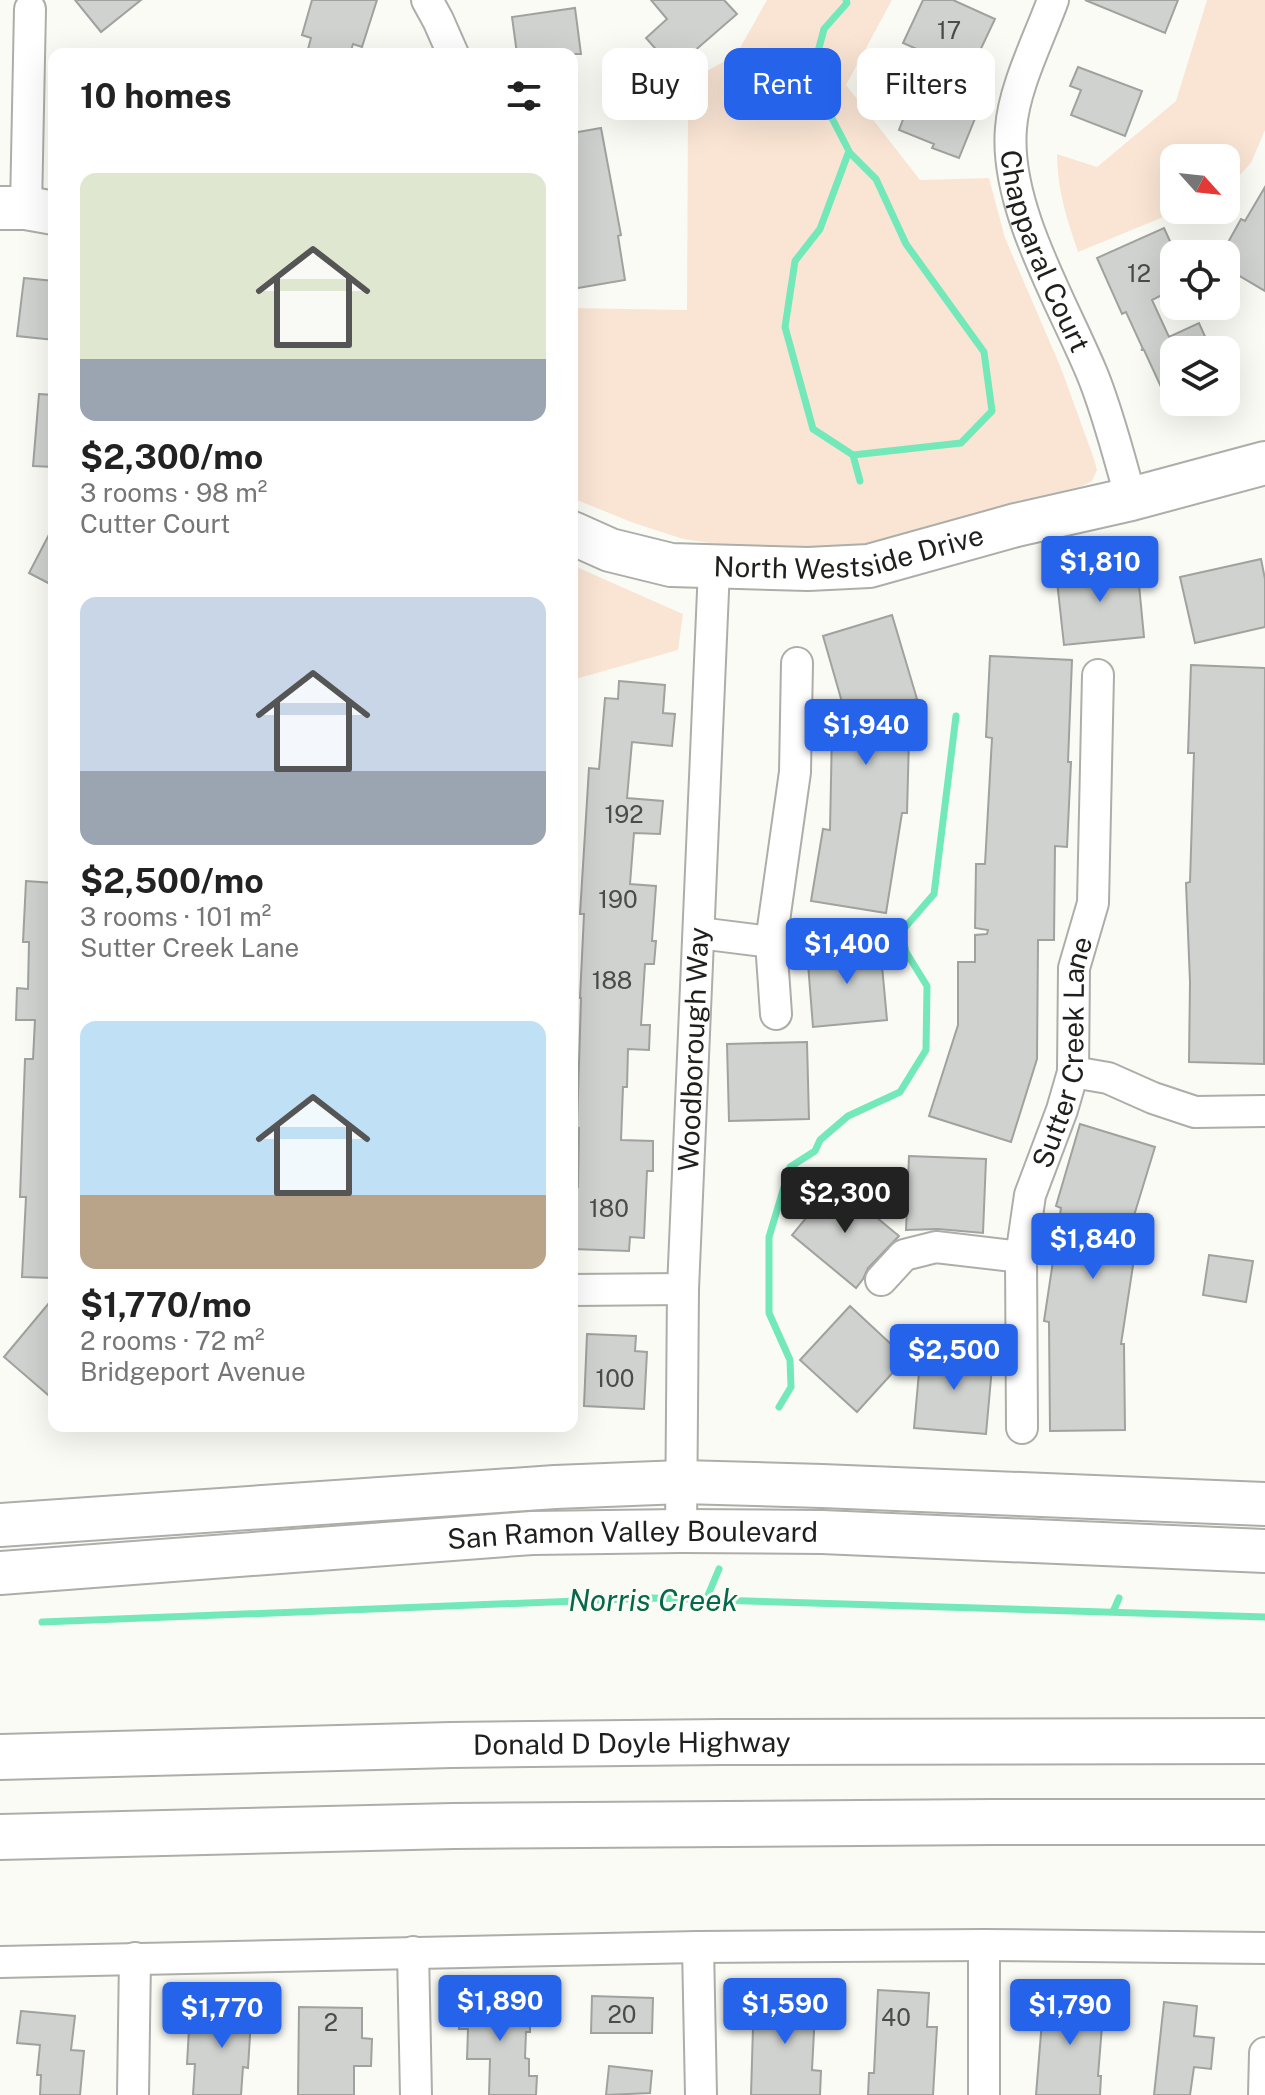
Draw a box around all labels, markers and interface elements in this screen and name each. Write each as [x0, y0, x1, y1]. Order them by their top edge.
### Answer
house number: 17 [937, 16, 961, 44]
chip: Buy [602, 48, 708, 120]
chip: Rent [724, 48, 841, 120]
chip: Filters [857, 48, 995, 120]
icon: filters [502, 74, 546, 118]
text: 10 homes [80, 76, 232, 116]
north arrow [1160, 144, 1240, 224]
map controls [1160, 144, 1240, 416]
street label: Chapparal Court [994, 148, 1097, 357]
icon: home [241, 225, 385, 369]
button: locate [1160, 240, 1240, 320]
house number: 12 [1127, 259, 1151, 287]
button: layers [1160, 336, 1240, 416]
text: $2,300/mo [80, 437, 263, 477]
text: 3 rooms · 98 m² [80, 477, 267, 508]
text: Cutter Court [80, 508, 230, 539]
street label: North Westside Drive [713, 518, 987, 585]
pin: $1,810 [1035, 536, 1165, 604]
text: $1,810 [1059, 546, 1141, 577]
icon: home [241, 649, 385, 793]
pin: $1,940 [801, 699, 931, 767]
text: $1,940 [823, 709, 909, 740]
house number: 192 [604, 800, 644, 828]
text: $2,500/mo [80, 861, 264, 901]
house number: 190 [598, 885, 638, 913]
text: 3 rooms · 101 m² [80, 901, 271, 932]
pin: $1,400 [782, 918, 912, 986]
street label: Woodborough Way [671, 926, 715, 1172]
text: $1,400 [804, 928, 890, 959]
text: Sutter Creek Lane [80, 932, 299, 963]
street label: Sutter Creek Lane [1025, 932, 1098, 1172]
house number: 188 [592, 966, 632, 994]
icon: home [241, 1073, 385, 1217]
pin: $2,300 [780, 1167, 910, 1235]
text: $2,300 [799, 1177, 891, 1208]
house number: 180 [589, 1194, 629, 1222]
pin: $1,840 [1028, 1213, 1158, 1281]
text: $1,840 [1049, 1223, 1137, 1254]
text: $1,770/mo [80, 1285, 252, 1325]
pin: $2,500 [889, 1324, 1019, 1392]
text: 2 rooms · 72 m² [80, 1325, 265, 1356]
text: $2,500 [908, 1334, 1000, 1365]
text: Bridgeport Avenue [80, 1356, 306, 1387]
house number: 100 [596, 1364, 635, 1392]
street label: San Ramon Valley Boulevard [446, 1514, 818, 1555]
water label: Norris Creek [568, 1582, 739, 1618]
street label: Donald D Doyle Highway [473, 1725, 791, 1761]
pin: $1,890 [435, 1975, 565, 2043]
pin: $1,590 [720, 1978, 850, 2046]
pin: $1,790 [1005, 1979, 1135, 2047]
pin: $1,770 [157, 1982, 287, 2050]
text: $1,890 [456, 1985, 544, 2016]
text: $1,590 [741, 1988, 829, 2019]
text: $1,790 [1028, 1989, 1112, 2020]
text: $1,770 [180, 1992, 264, 2023]
house number: 20 [608, 2000, 637, 2028]
house number: 40 [881, 2003, 911, 2031]
house number: 2 [324, 2008, 338, 2036]

